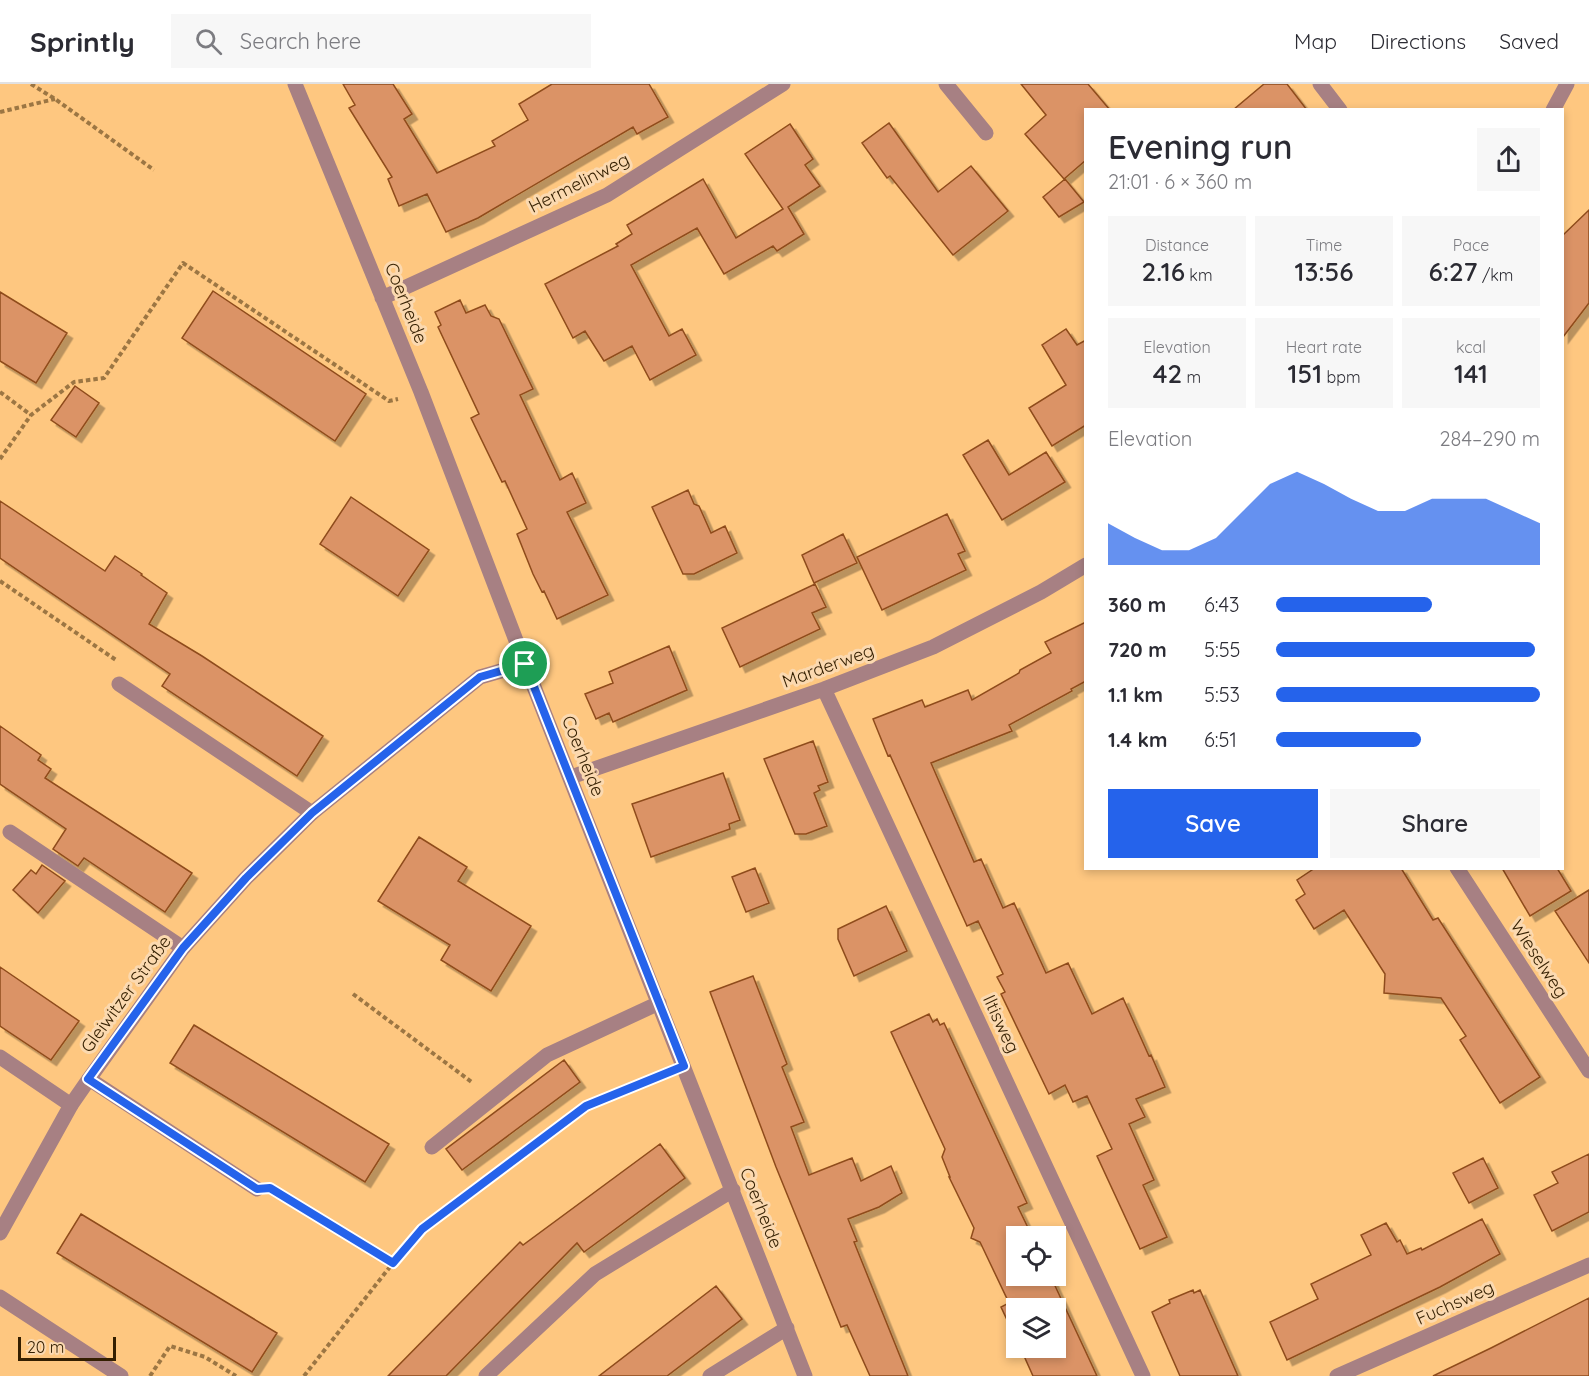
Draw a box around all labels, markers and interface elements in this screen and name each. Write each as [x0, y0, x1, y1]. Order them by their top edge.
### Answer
search box [171, 14, 591, 68]
text: Sprintly [30, 24, 135, 59]
icon: search [192, 25, 225, 58]
text: Search here [240, 27, 361, 55]
text: Map [1294, 28, 1337, 54]
text: Directions [1370, 28, 1466, 54]
text: Saved [1499, 28, 1559, 54]
text: Evening run [1108, 126, 1293, 167]
button: share [1477, 128, 1540, 191]
street label: Hermelinweg [525, 147, 633, 218]
text: 21:01 · 6 × 360 m [1108, 169, 1252, 194]
text: Distance [1145, 235, 1209, 255]
text: Time [1306, 235, 1342, 255]
text: Pace [1453, 235, 1489, 255]
text: 2.16 [1141, 255, 1185, 288]
text: 13:56 [1294, 255, 1354, 288]
text: 6:27 [1429, 255, 1478, 288]
street label: Coerheide [380, 259, 433, 347]
text: km [1185, 265, 1213, 285]
text: /km [1478, 265, 1513, 285]
text: Elevation [1143, 337, 1211, 357]
text: Heart rate [1286, 337, 1362, 357]
text: kcal [1456, 337, 1486, 357]
text: 42 [1153, 357, 1182, 390]
text: 151 [1288, 357, 1322, 390]
text: 141 [1454, 357, 1488, 390]
text: m [1182, 367, 1201, 387]
text: bpm [1322, 367, 1361, 387]
text: Elevation [1108, 426, 1192, 451]
text: 284–290 m [1440, 426, 1540, 451]
text: 360 m [1108, 592, 1166, 617]
text: 6:43 [1204, 592, 1240, 617]
text: 720 m [1108, 637, 1167, 662]
text: 5:55 [1204, 637, 1240, 662]
pin [499, 638, 550, 689]
street label: Marderweg [779, 638, 877, 693]
icon: arrive [508, 647, 541, 680]
text: 1.1 km [1108, 682, 1163, 707]
text: 5:53 [1204, 682, 1240, 707]
street label: Coerheide [557, 712, 610, 800]
text: 1.4 km [1108, 727, 1167, 752]
text: 6:51 [1204, 727, 1237, 752]
button: Save [1108, 789, 1318, 858]
button: Share [1330, 789, 1540, 858]
street label: Wieselweg [1506, 915, 1573, 1002]
street label: Gleiwitzer Straße [75, 931, 176, 1057]
street label: Iltisweg [978, 991, 1025, 1057]
street label: Coerheide [735, 1164, 788, 1252]
map controls [1006, 1226, 1066, 1358]
button: locate [1006, 1226, 1066, 1286]
street label: Fuchsweg [1412, 1275, 1497, 1330]
button: layers [1006, 1298, 1066, 1358]
scale bar [18, 1334, 116, 1362]
text: 20 m [27, 1337, 64, 1357]

